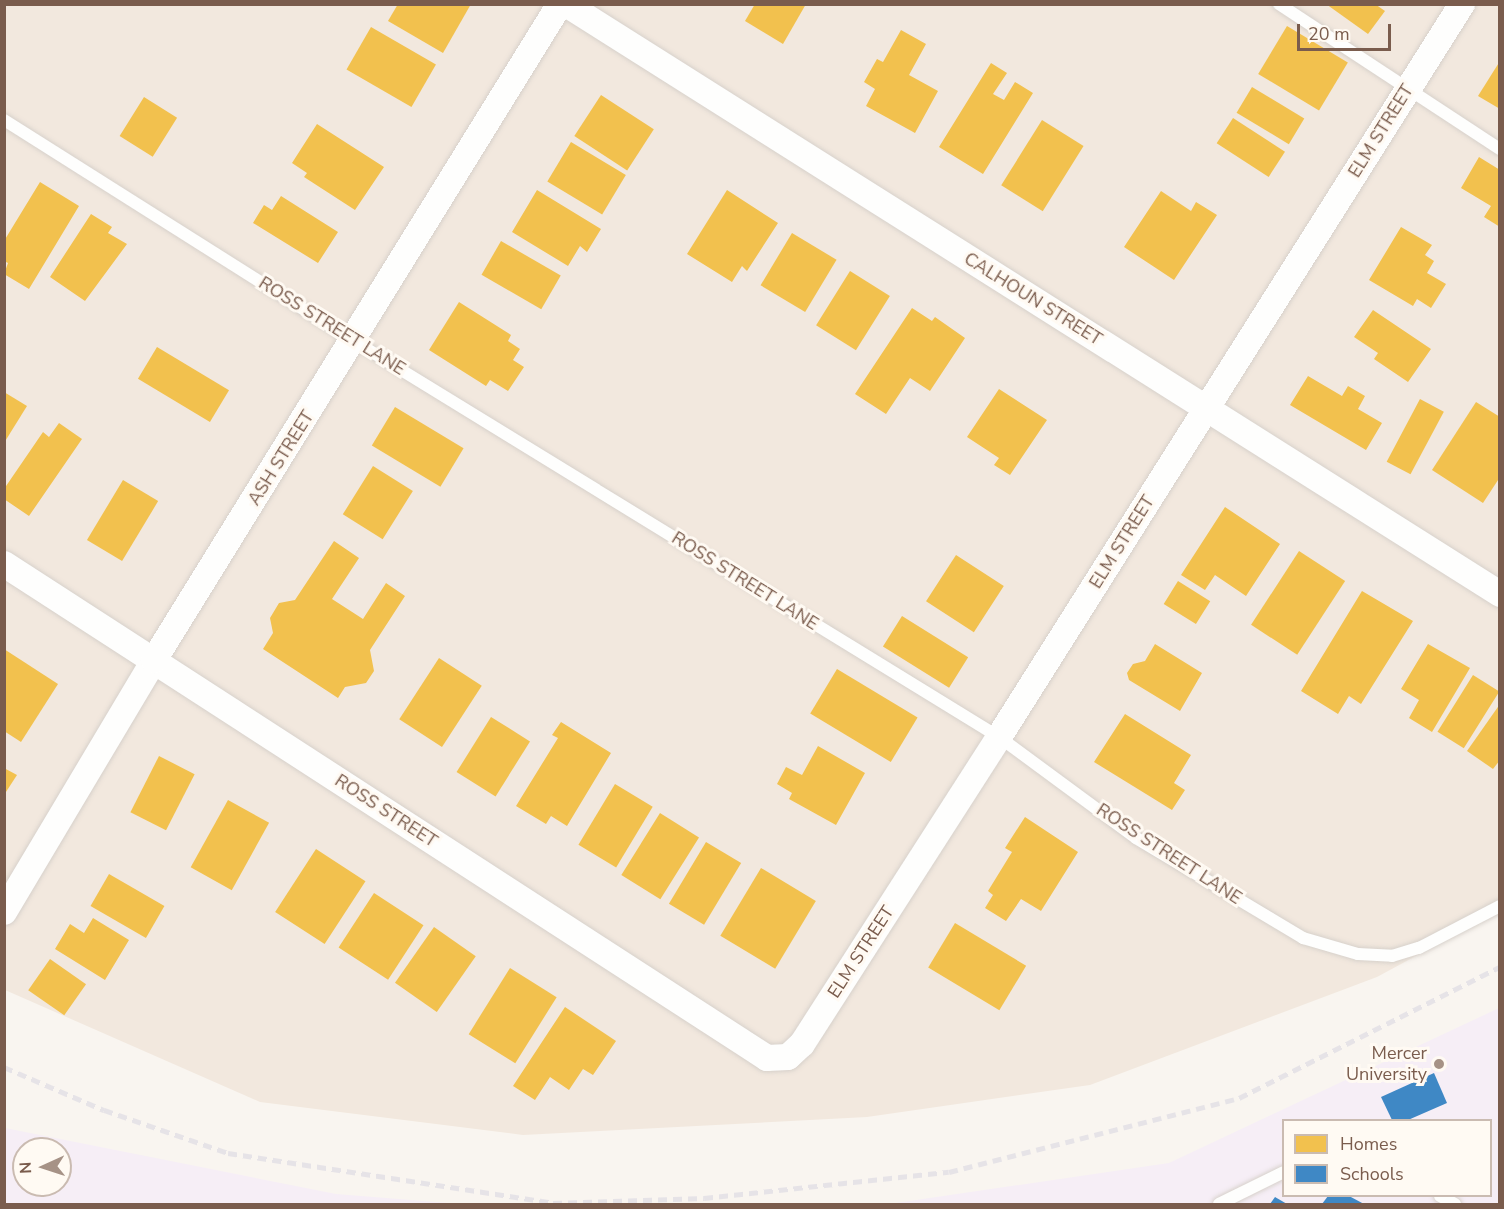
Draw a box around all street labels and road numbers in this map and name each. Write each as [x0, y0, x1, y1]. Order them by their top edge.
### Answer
street label: ELM STREET [1344, 81, 1418, 181]
street label: CALHOUN STREET [960, 248, 1106, 350]
street label: ROSS STREET LANE [255, 272, 409, 380]
street label: ASH STREET [243, 407, 319, 509]
street label: ELM STREET [1085, 492, 1159, 592]
street label: ROSS STREET LANE [668, 527, 822, 635]
street label: ROSS STREET [331, 770, 441, 852]
street label: ROSS STREET LANE [1092, 799, 1246, 909]
street label: ELM STREET [823, 902, 899, 1002]

